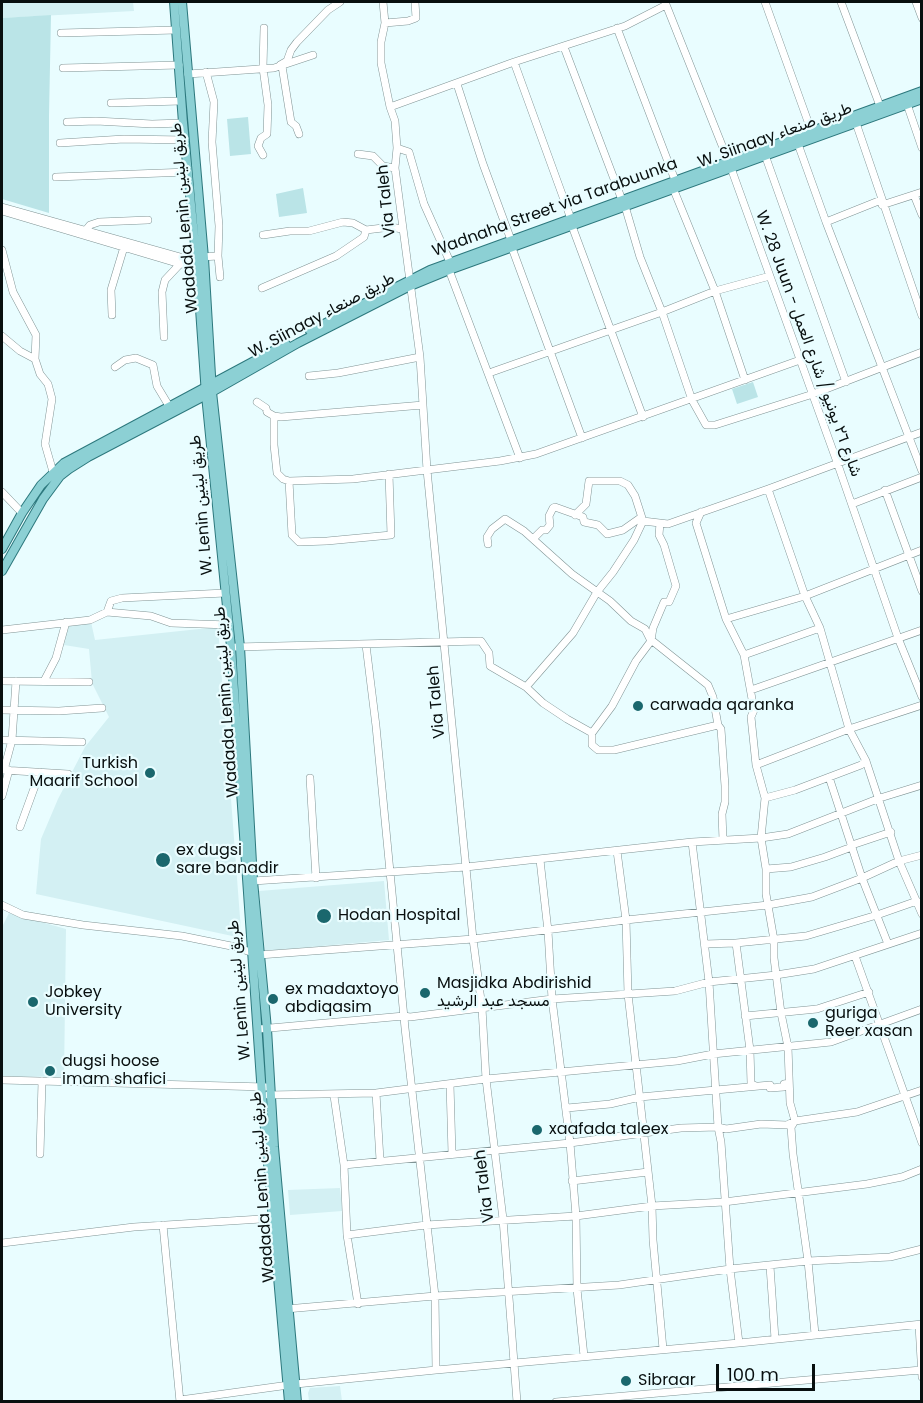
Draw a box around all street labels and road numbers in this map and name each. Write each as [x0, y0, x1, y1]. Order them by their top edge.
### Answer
street label: W. Siinaay طريق صنعاء [695, 99, 855, 173]
street label: Wadada Lenin طريق لينين [167, 122, 203, 314]
street label: Wadnaha Street via Tarabuunka [430, 155, 680, 261]
street label: Via Taleh [374, 163, 400, 239]
street label: W. 28 Juun - شارع ٢٦ يونيو / شارع العمل [751, 208, 865, 480]
street label: W. Siinaay طريق صنعاء [246, 269, 398, 363]
street label: W. Lenin طريق لينين [186, 434, 218, 576]
street label: Wadada Lenin طريق لينين [211, 606, 243, 798]
street label: Via Taleh [424, 665, 450, 739]
street label: W. Lenin طريق لينين [224, 919, 256, 1061]
street label: Wadada Lenin طريق لينين [247, 1091, 279, 1283]
street label: Via Taleh [471, 1148, 499, 1224]

